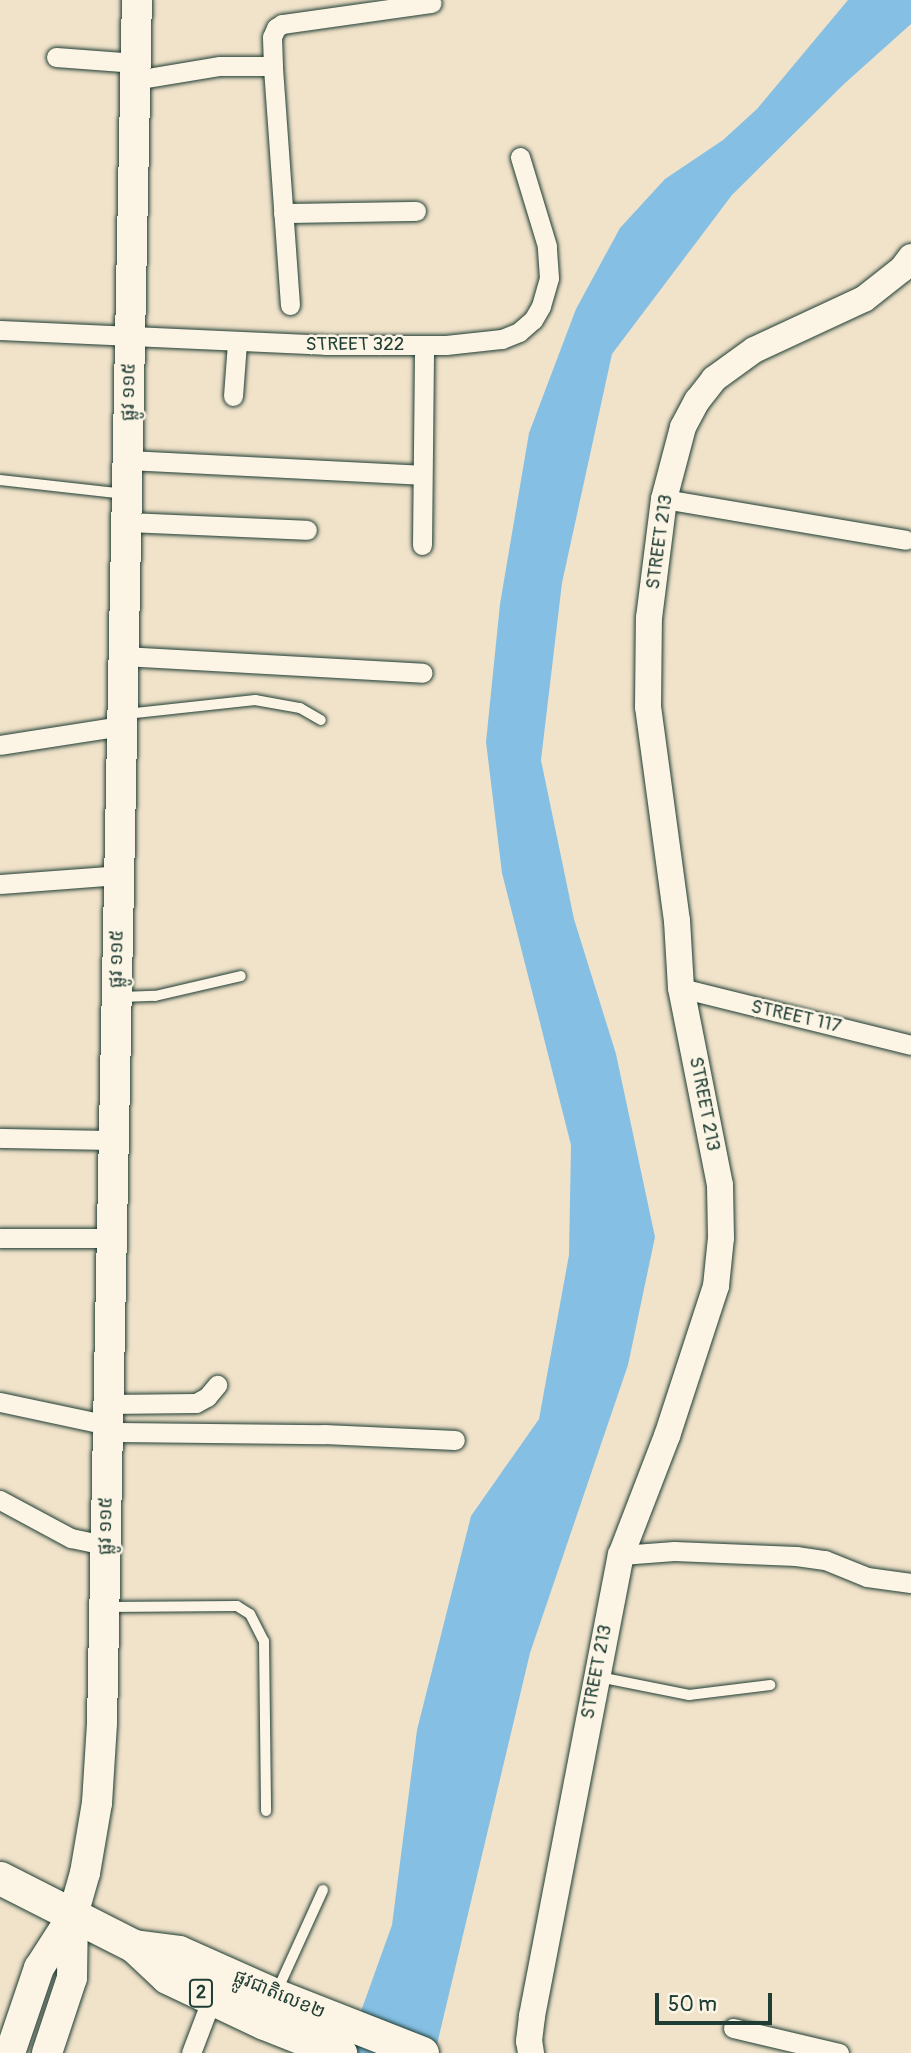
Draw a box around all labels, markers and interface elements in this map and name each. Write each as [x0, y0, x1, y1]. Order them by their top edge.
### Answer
street label: STREET 322 [306, 334, 404, 356]
street label: ផ្លូវ ១១៥ [117, 363, 141, 421]
street label: STREET 213 [642, 493, 678, 591]
street label: ផ្លូវ ១១៥ [105, 930, 129, 988]
street label: STREET 117 [749, 996, 843, 1038]
street label: STREET 213 [684, 1055, 724, 1153]
street label: ផ្លូវ ១១៥ [94, 1497, 118, 1555]
street label: STREET 213 [577, 1623, 617, 1721]
street label: ផ្លូវជាតិលេខ២ [230, 1965, 328, 2025]
road number: 2 [189, 1979, 213, 2008]
scale bar [659, 1980, 776, 2024]
text: 50 m [668, 1991, 717, 2018]

